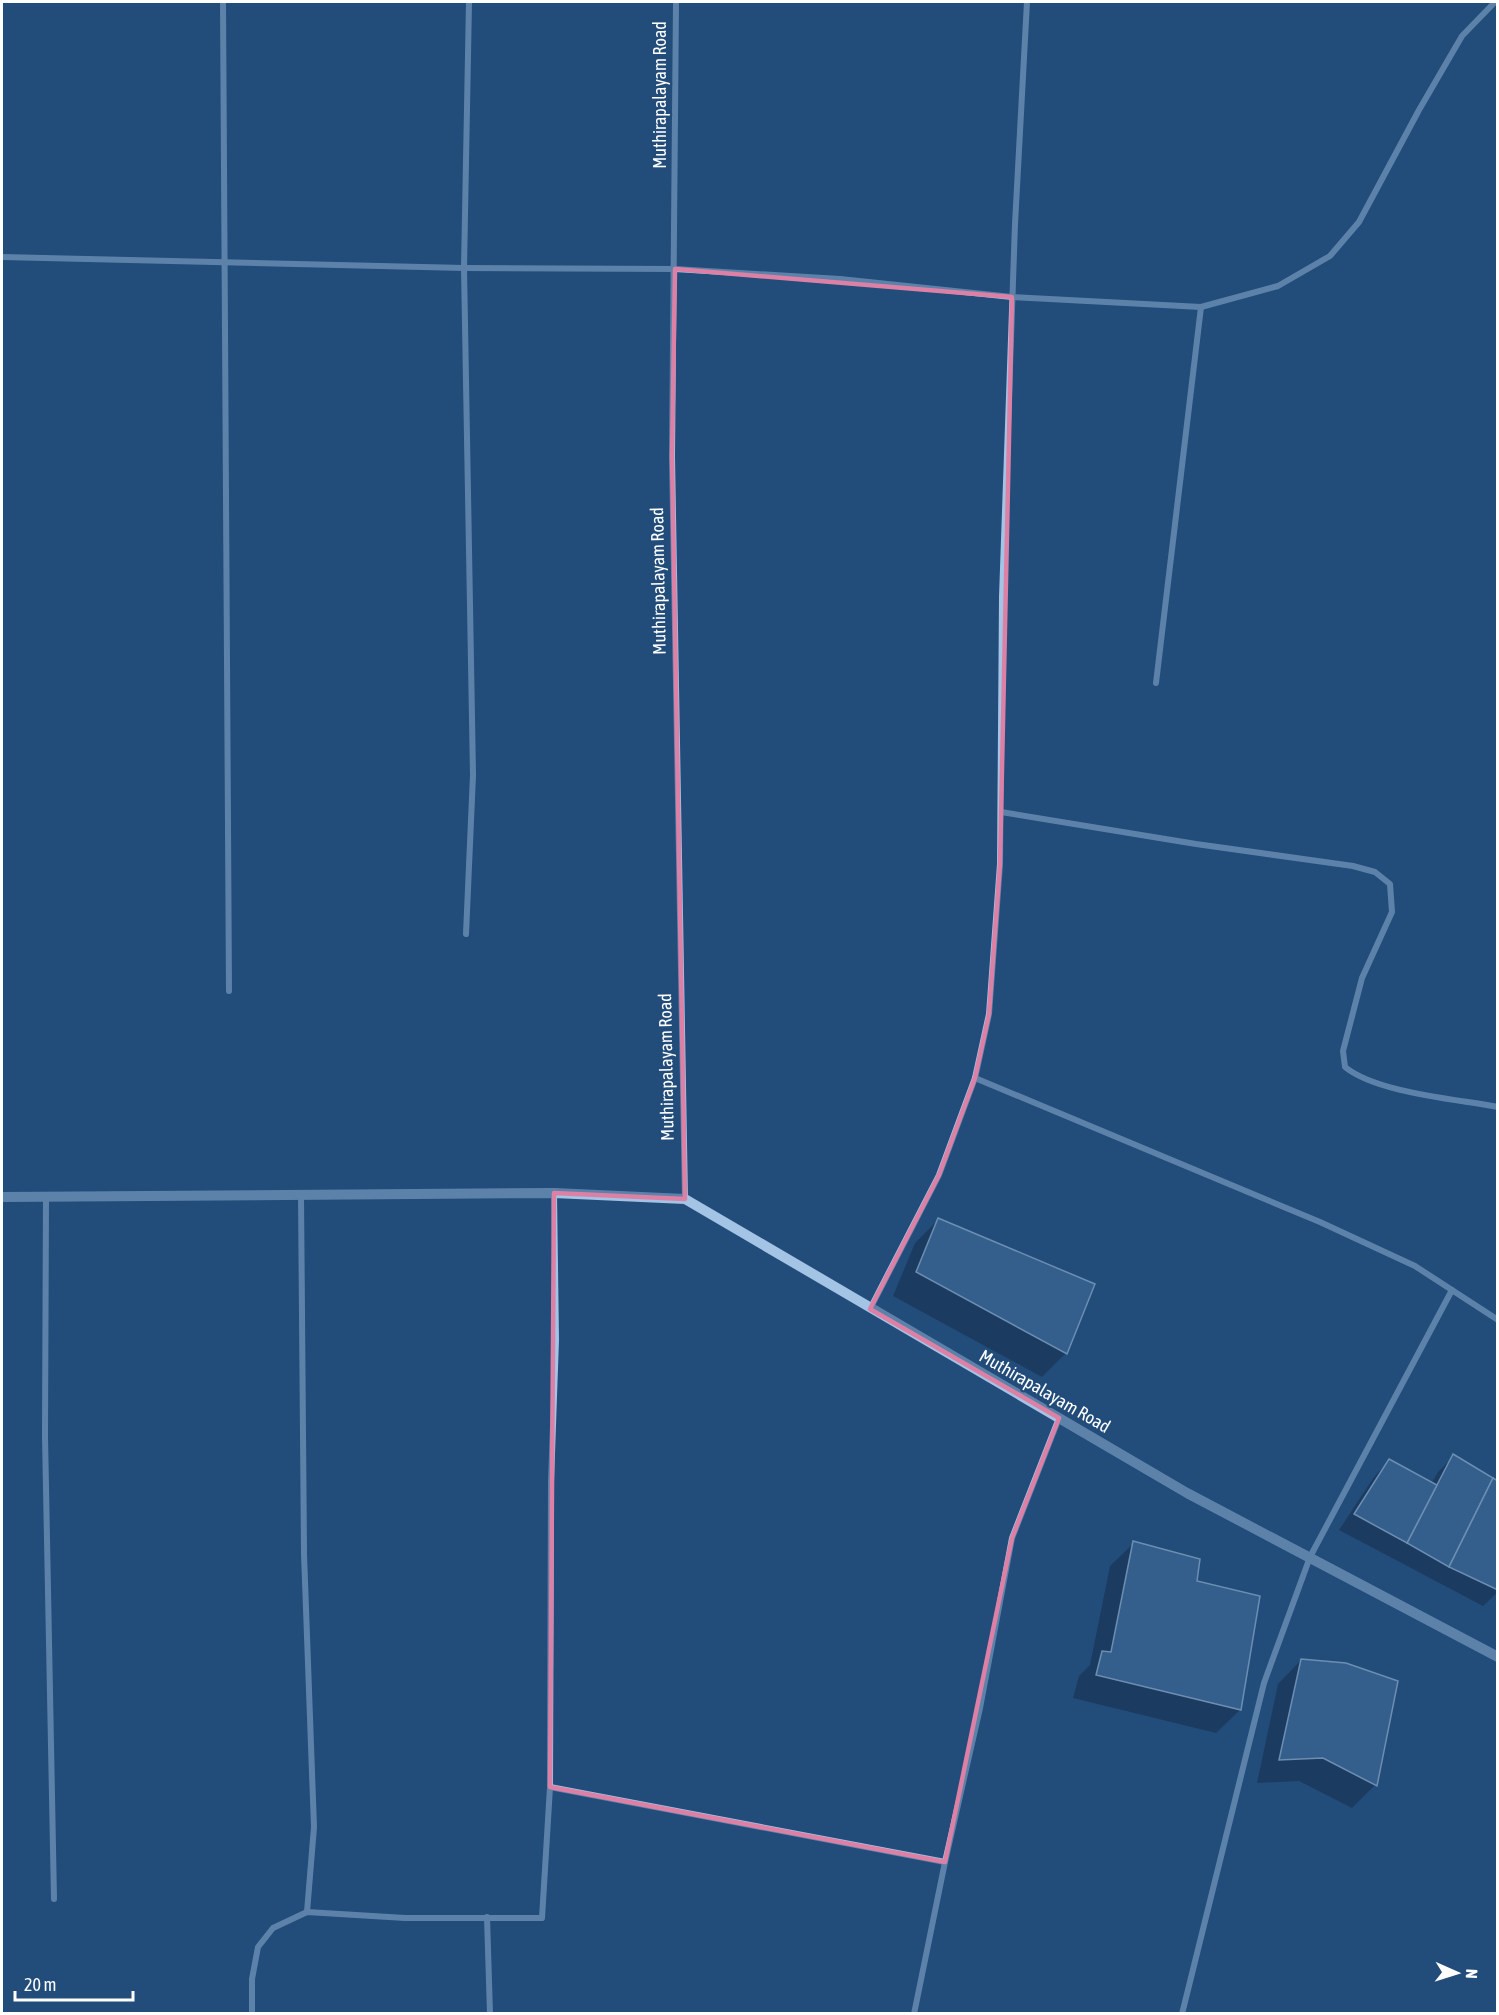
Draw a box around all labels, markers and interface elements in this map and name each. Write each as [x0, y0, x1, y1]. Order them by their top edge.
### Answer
street label: Muthirapalayam Road [649, 21, 670, 169]
street label: Muthirapalayam Road [646, 507, 670, 655]
street label: Muthirapalayam Road [654, 993, 678, 1141]
street label: Muthirapalayam Road [976, 1345, 1114, 1437]
north arrow [1427, 1943, 1487, 2003]
scale bar [15, 1964, 134, 2002]
text: N [1463, 1969, 1481, 1979]
text: 20 m [24, 1974, 56, 1995]

